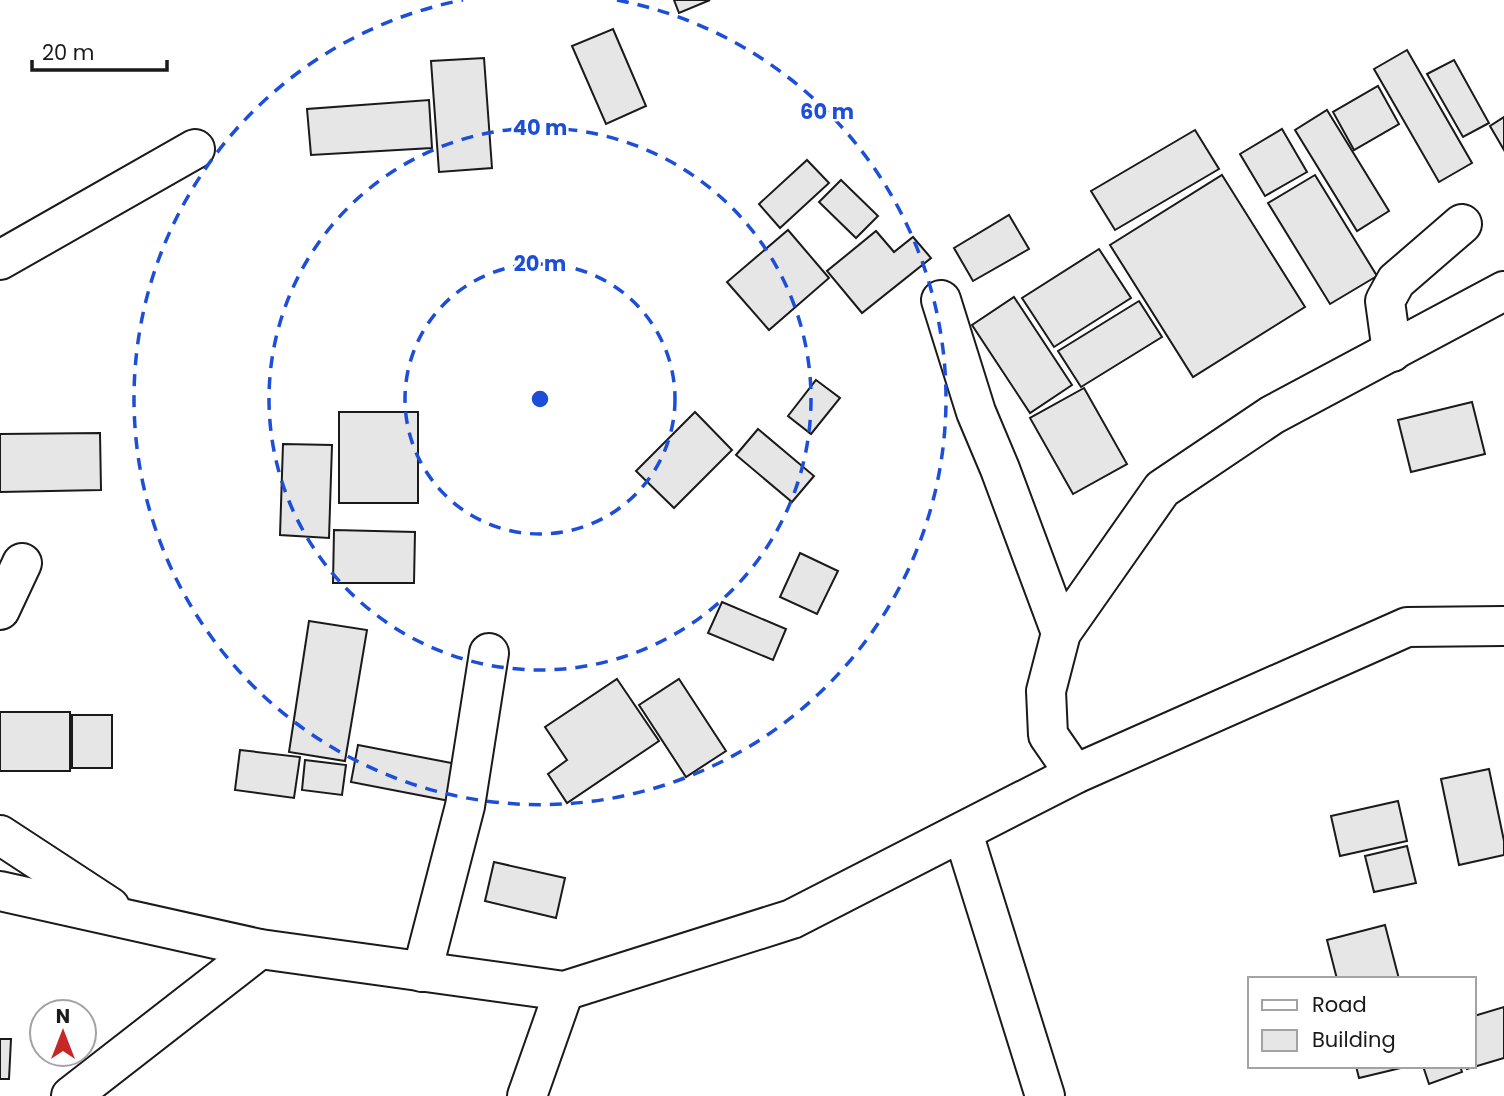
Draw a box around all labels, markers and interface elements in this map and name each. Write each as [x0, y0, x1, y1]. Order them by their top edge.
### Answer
scale bar [32, 28, 166, 72]
text: 20 m [42, 38, 95, 67]
text: 60 m [800, 97, 854, 126]
text: 40 m [513, 113, 567, 142]
text: 20 m [514, 249, 566, 278]
centre of rings [528, 387, 552, 411]
legend [1248, 977, 1476, 1068]
text: Road [1312, 990, 1367, 1019]
north arrow [28, 998, 98, 1068]
text: N [56, 1003, 70, 1030]
text: Building [1312, 1025, 1396, 1054]

